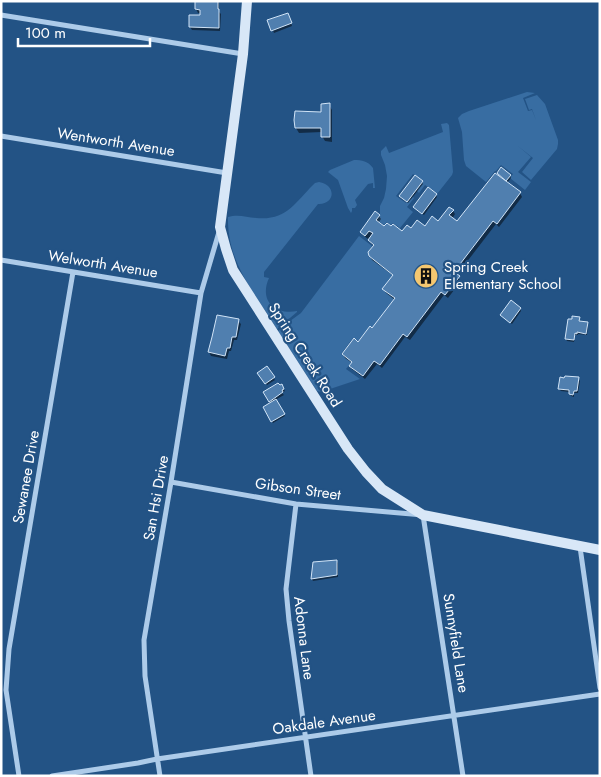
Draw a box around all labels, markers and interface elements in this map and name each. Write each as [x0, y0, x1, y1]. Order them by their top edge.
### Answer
scale bar [18, 15, 150, 47]
text: 100 m [25, 22, 66, 44]
street label: Wentworth Avenue [56, 122, 177, 162]
street label: Welworth Avenue [47, 244, 160, 284]
place label: Spring Creek Elementary School [444, 256, 561, 295]
building icon: Spring Creek Elementary School [413, 263, 439, 289]
street label: Spring Creek Road [263, 298, 347, 412]
street label: Sewanee Drive [7, 428, 45, 525]
street label: San Hsi Drive [138, 453, 174, 542]
street label: Gibson Street [254, 472, 343, 506]
street label: Sunnyfield Lane [437, 592, 475, 695]
street label: Adonna Lane [288, 595, 320, 681]
street label: Oakdale Avenue [271, 704, 377, 740]

